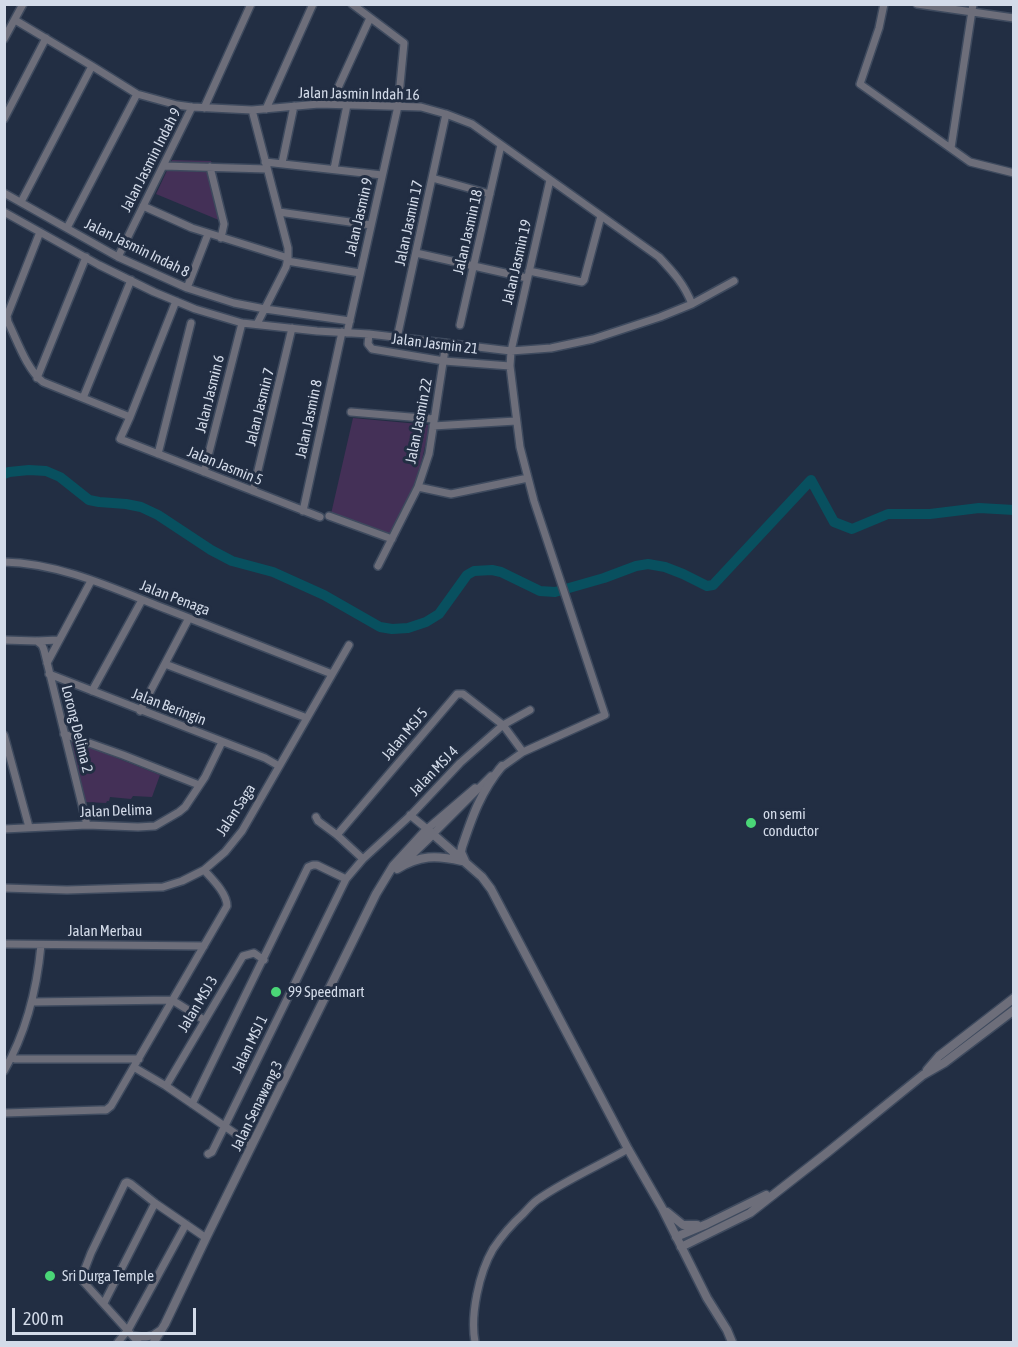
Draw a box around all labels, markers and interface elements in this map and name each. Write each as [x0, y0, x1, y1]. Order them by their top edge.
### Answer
street label: Jalan Jasmin Indah 16 [298, 84, 420, 104]
street label: Jalan Jasmin Indah 9 [117, 105, 185, 215]
street label: Jalan Jasmin 9 [341, 176, 377, 258]
street label: Jalan Jasmin 17 [391, 179, 427, 267]
street label: Jalan Jasmin 18 [449, 188, 487, 276]
street label: Jalan Jasmin Indah 8 [82, 215, 192, 281]
street label: Jalan Jasmin 19 [498, 218, 536, 306]
street label: Jalan Jasmin 21 [391, 330, 479, 358]
street label: Jalan Jasmin 6 [192, 353, 228, 435]
street label: Jalan Jasmin 7 [242, 366, 278, 448]
street label: Jalan Jasmin 22 [402, 377, 436, 465]
street label: Jalan Jasmin 8 [292, 378, 326, 460]
street label: Jalan Jasmin 5 [185, 443, 265, 489]
street label: Jalan Penaga [137, 576, 213, 620]
street label: Lorong Delima 2 [57, 683, 97, 775]
street label: Jalan Beringin [129, 685, 209, 729]
street label: Jalan MSJ 5 [378, 704, 432, 764]
street label: Jalan MSJ 4 [406, 742, 462, 800]
street label: Jalan Saga [213, 781, 259, 839]
street label: Jalan Delima [79, 801, 153, 821]
place label: on semi conductor [763, 805, 818, 840]
marker: on semi conductor [744, 816, 758, 830]
street label: Jalan Merbau [68, 922, 142, 940]
street label: Jalan MSJ 3 [174, 973, 222, 1035]
place label: 99 Speedmart [288, 983, 365, 1001]
marker: 99 Speedmart [269, 985, 283, 999]
street label: Jalan MSJ 1 [228, 1012, 272, 1076]
street label: Jalan Senawang 3 [227, 1058, 287, 1154]
place label: Sri Durga Temple [62, 1267, 154, 1285]
marker: Sri Durga Temple [43, 1269, 57, 1283]
scale bar [15, 1296, 200, 1334]
text: 200 m [23, 1308, 64, 1329]

